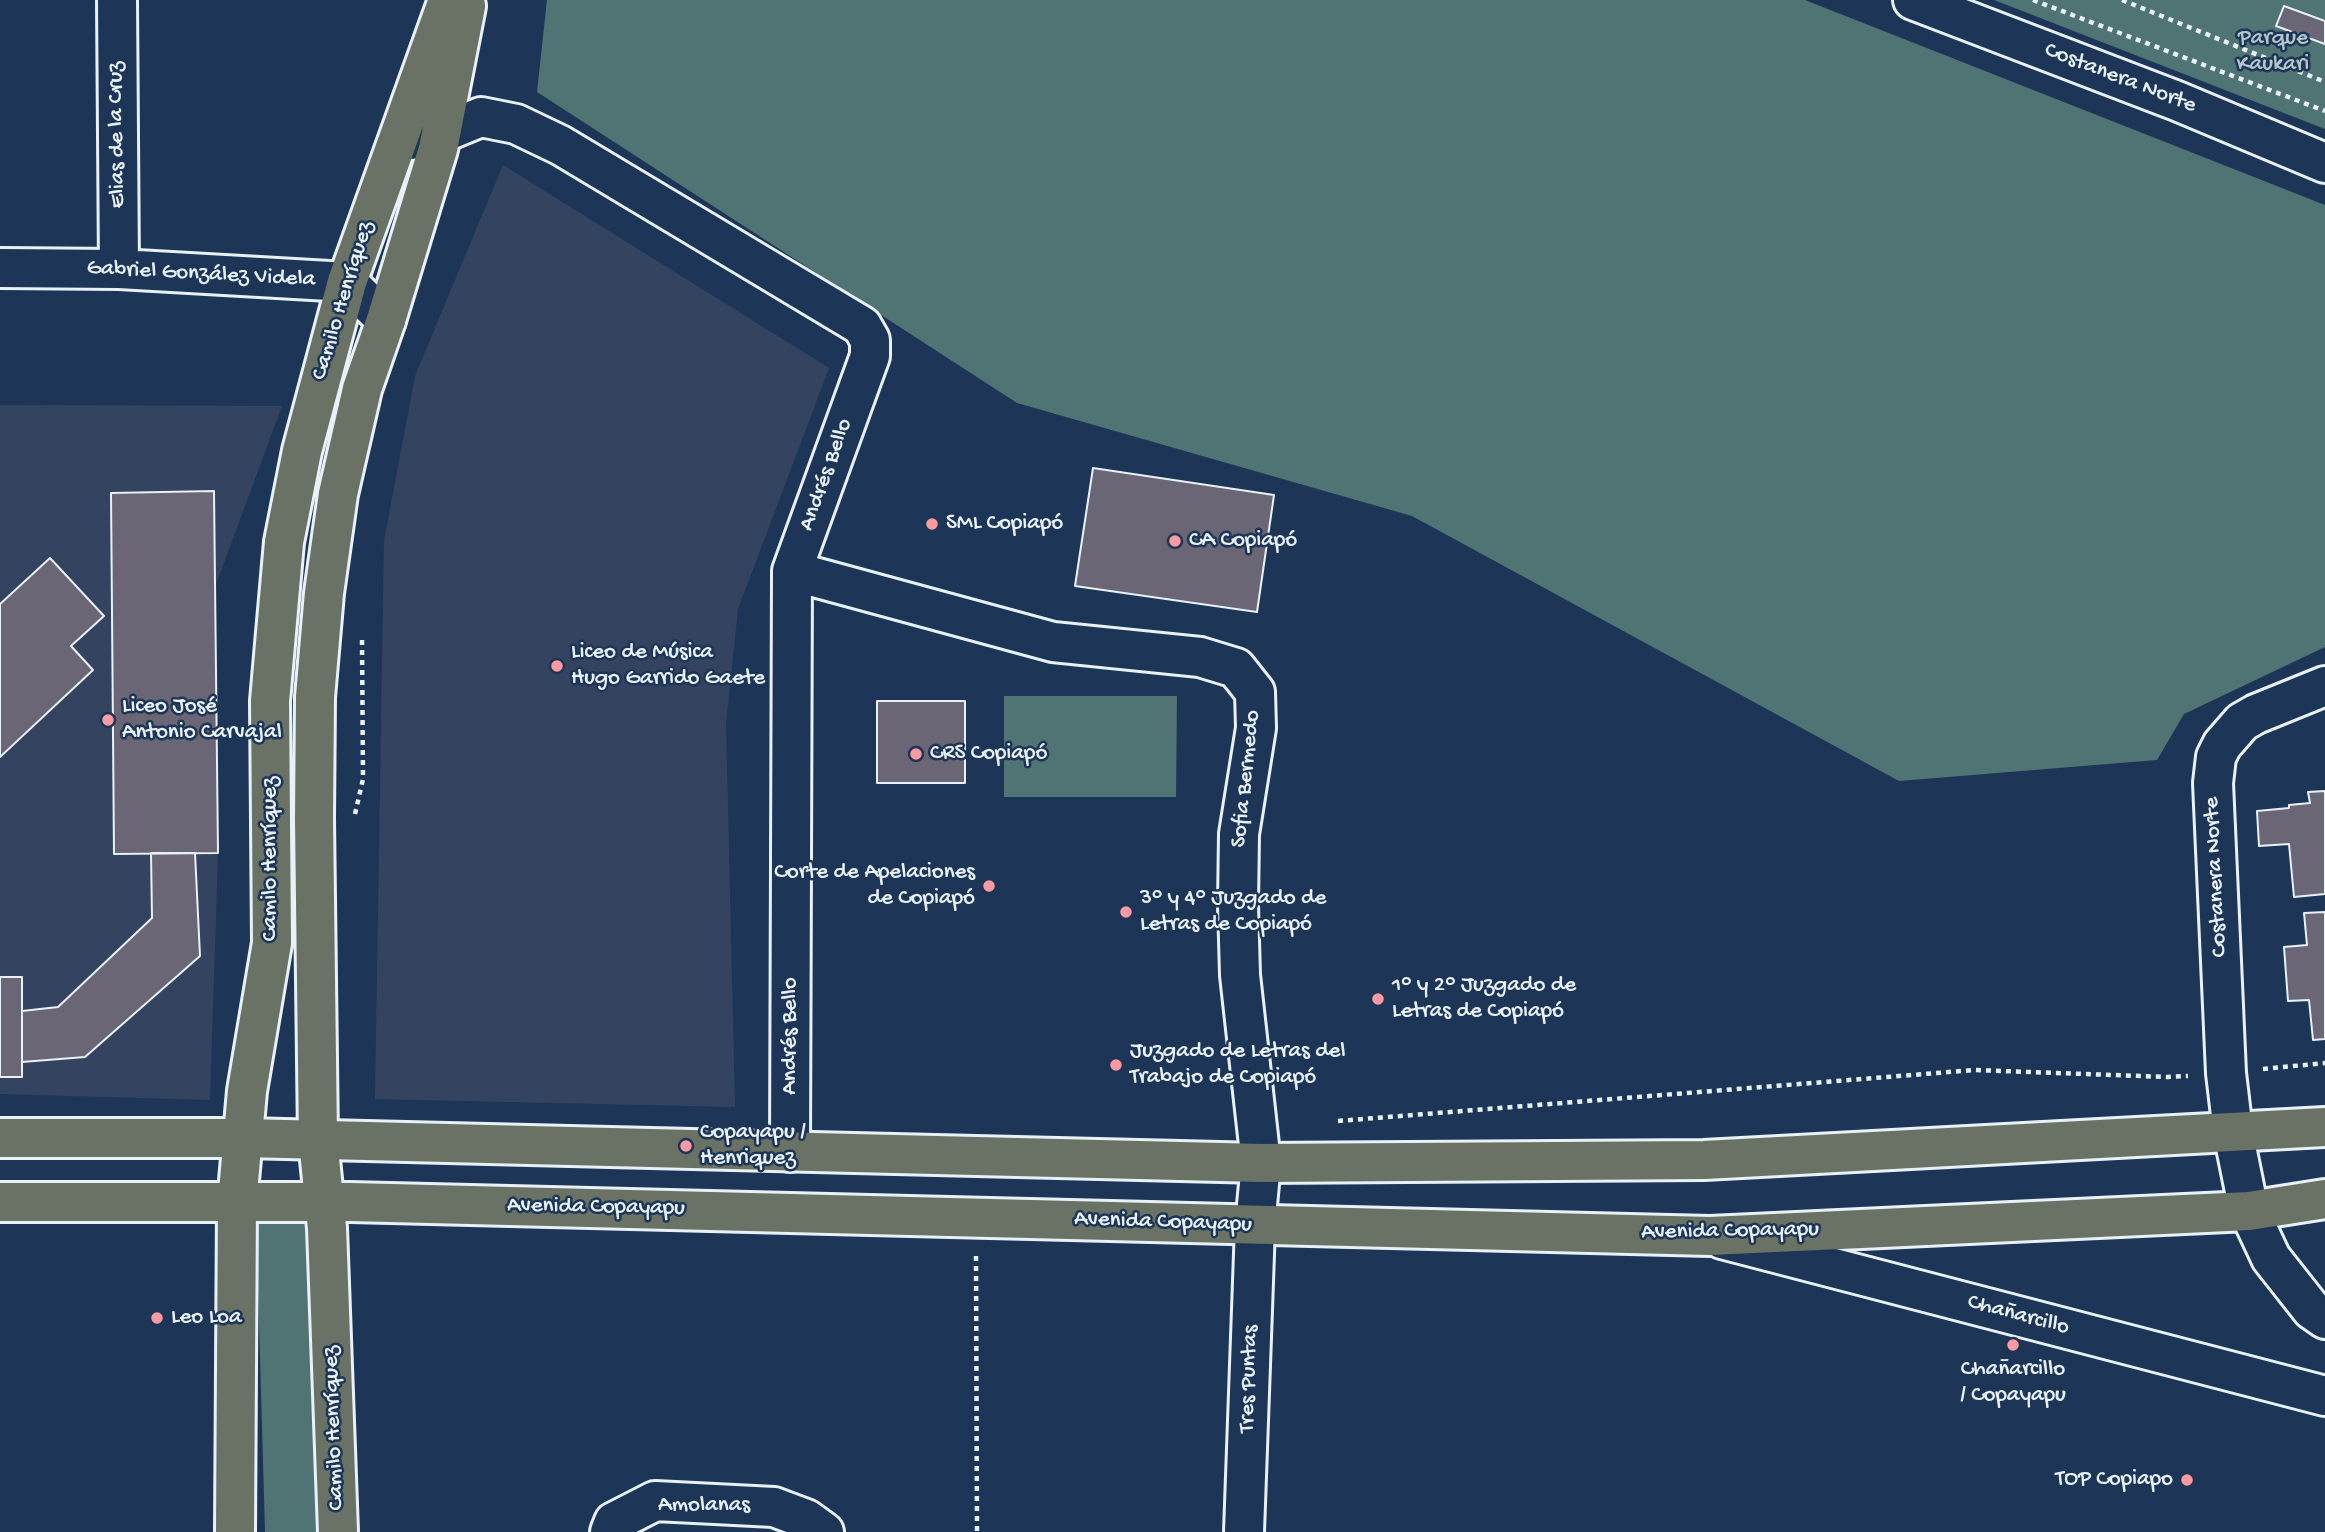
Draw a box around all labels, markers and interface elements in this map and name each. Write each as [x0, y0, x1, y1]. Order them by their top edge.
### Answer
park label: Parque Kaukari [2237, 25, 2309, 79]
street label: Costanera Norte [2040, 37, 2200, 121]
street label: Elias de la Cruz [103, 61, 133, 209]
street label: Camilo Henríquez [307, 218, 381, 384]
street label: Gabriel González Videla [86, 255, 316, 295]
street label: Andrés Bello [794, 415, 860, 535]
place label: SML Copiapó [946, 510, 1063, 538]
marker: SML Copiapó [924, 516, 940, 532]
place label: CA Copiapó [1189, 527, 1297, 555]
marker: CA Copiapó [1167, 533, 1183, 549]
place label: Liceo de Música Hugo Garrido Gaete [571, 639, 765, 693]
marker: Liceo de Música Hugo Garrido Gaete [549, 658, 565, 674]
place label: Liceo José Antonio Carvajal [122, 693, 282, 747]
street label: Sofia Bermedo [1226, 709, 1268, 849]
marker: Liceo José Antonio Carvajal [100, 712, 116, 728]
place label: CRS Copiapó [930, 740, 1047, 768]
marker: CRS Copiapó [908, 746, 924, 762]
street label: Camilo Henríquez [257, 777, 285, 941]
street label: Costanera Norte [2199, 796, 2235, 958]
place label: Corte de Apelaciones de Copiapó [774, 859, 975, 913]
marker: Corte de Apelaciones de Copiapó [981, 878, 997, 894]
place label: 3° y 4° Juzgado de Letras de Copiapó [1140, 885, 1326, 939]
marker: 3° y 4° Juzgado de Letras de Copiapó [1118, 904, 1134, 920]
place label: 1° y 2° Juzgado de Letras de Copiapó [1392, 972, 1576, 1026]
street label: Andrés Bello [777, 977, 805, 1095]
marker: 1° y 2° Juzgado de Letras de Copiapó [1370, 991, 1386, 1007]
place label: Juzgado de Letras del Trabajo de Copiapó [1130, 1038, 1346, 1092]
marker: Juzgado de Letras del Trabajo de Copiapó [1108, 1057, 1124, 1073]
place label: Copayapu / Henriquez [700, 1119, 806, 1173]
marker: Copayapu / Henriquez [678, 1138, 694, 1154]
street label: Avenida Copayapu [507, 1193, 685, 1223]
street label: Avenida Copayapu [1074, 1206, 1252, 1240]
street label: Avenida Copayapu [1641, 1217, 1819, 1247]
street label: Chañarcillo [1964, 1289, 2072, 1343]
place label: Leo Loa [171, 1304, 242, 1332]
marker: Leo Loa [149, 1310, 165, 1326]
street label: Tres Puntas [1234, 1325, 1266, 1433]
marker: Chañarcillo / Copayapu [2005, 1337, 2021, 1353]
street label: Camilo Henríquez [318, 1345, 352, 1511]
place label: Chañarcillo / Copayapu [1960, 1356, 2066, 1410]
place label: TOP Copiapo [2055, 1466, 2173, 1494]
marker: TOP Copiapo [2179, 1472, 2195, 1488]
street label: Amolanas [658, 1492, 750, 1520]

